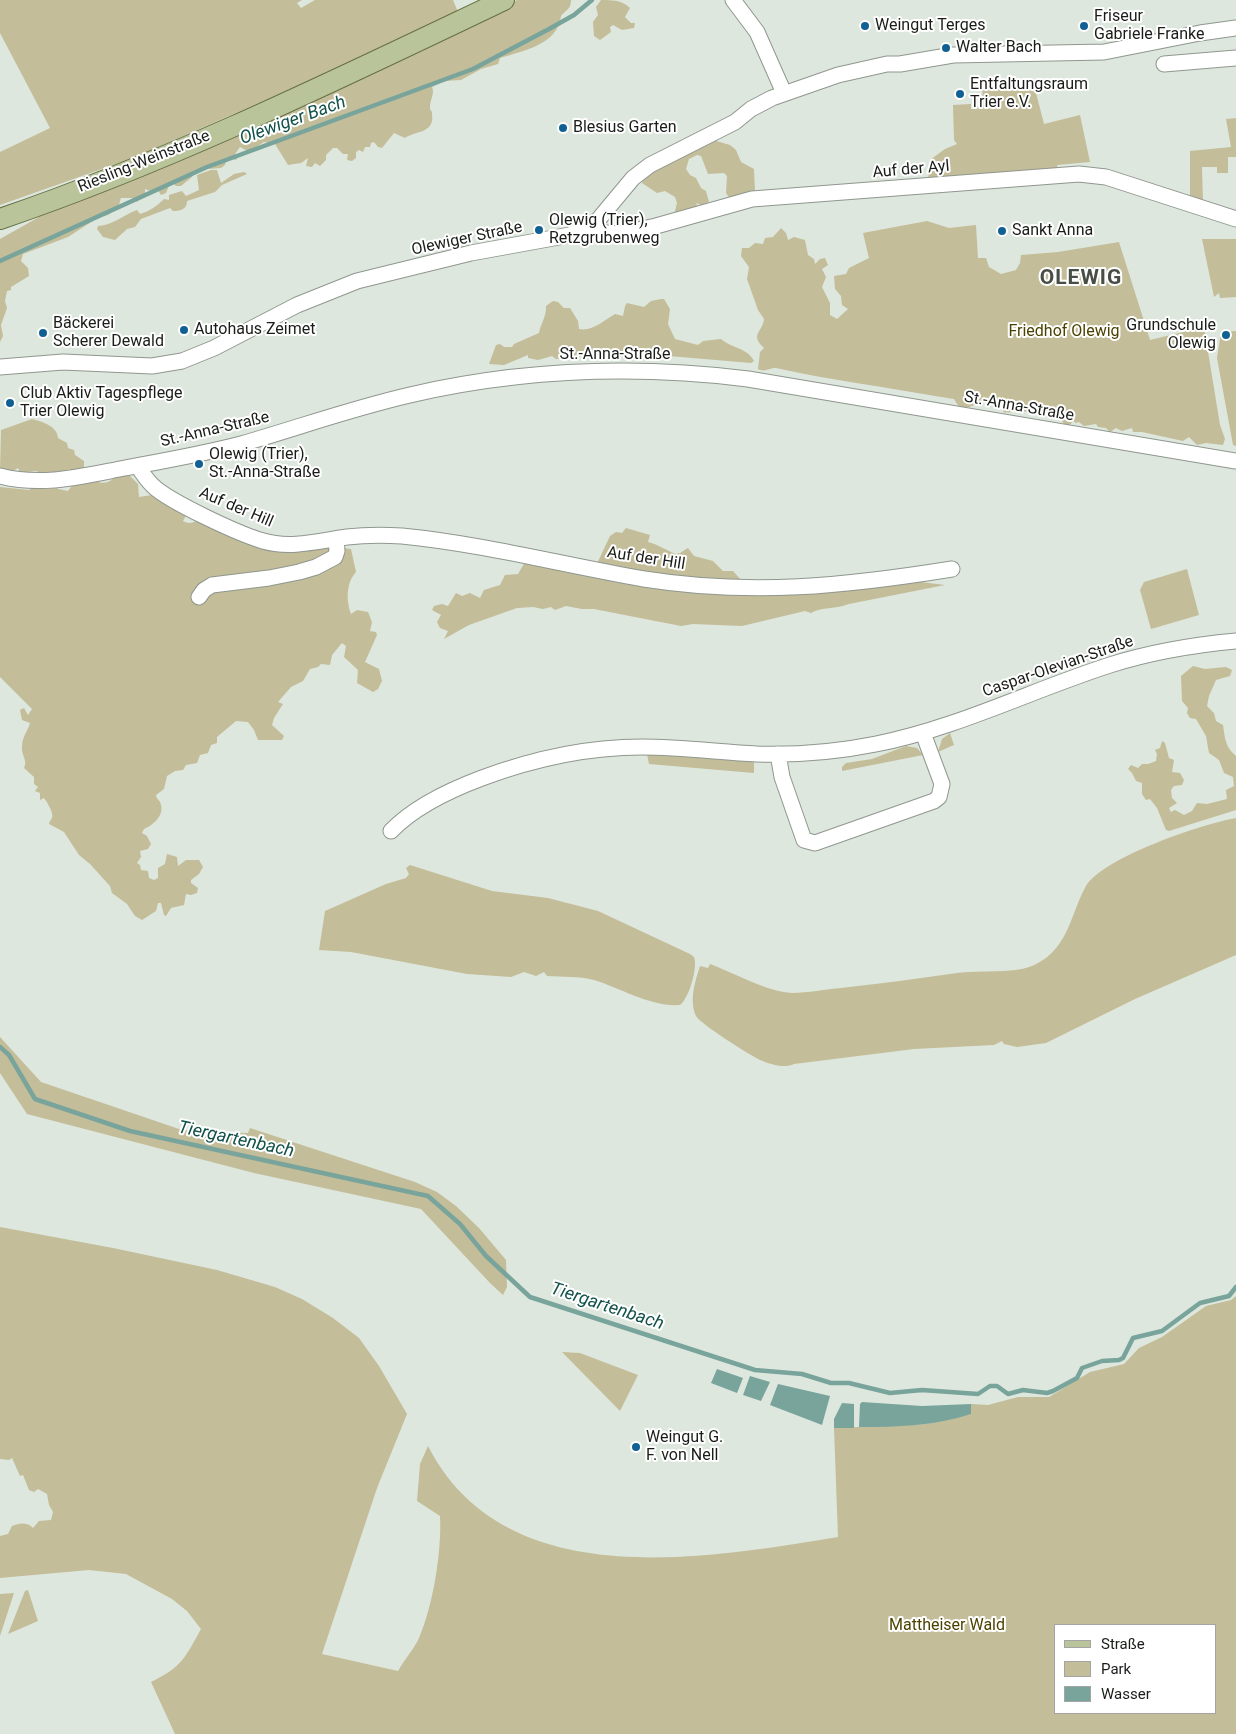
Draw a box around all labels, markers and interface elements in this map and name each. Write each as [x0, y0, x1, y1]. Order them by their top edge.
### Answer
place label: Friseur Gabriele Franke [1094, 7, 1204, 45]
place label: Weingut Terges [875, 16, 985, 36]
marker: Weingut Terges [859, 20, 871, 32]
marker: Friseur Gabriele Franke [1078, 20, 1090, 32]
place label: Walter Bach [956, 38, 1042, 58]
marker: Walter Bach [940, 42, 952, 54]
place label: Entfaltungsraum Trier e.V. [970, 75, 1088, 113]
marker: Entfaltungsraum Trier e.V. [954, 88, 966, 100]
water label: Olewiger Bach [237, 92, 349, 150]
place label: Blesius Garten [573, 118, 677, 138]
marker: Blesius Garten [557, 122, 569, 134]
street label: Riesling-Weinstraße [75, 127, 213, 197]
street label: Auf der Ayl [872, 157, 950, 183]
place label: Olewig (Trier), Retzgrubenweg [549, 211, 659, 249]
street label: Olewiger Straße [410, 218, 524, 260]
place label: Sankt Anna [1012, 221, 1093, 241]
marker: Olewig (Trier), Retzgrubenweg [533, 224, 545, 236]
marker: Sankt Anna [996, 225, 1008, 237]
district label: OLEWIG [1039, 266, 1123, 292]
place label: Bäckerei Scherer Dewald [53, 314, 164, 352]
place label: Grundschule Olewig [1126, 316, 1216, 354]
place label: Autohaus Zeimet [194, 320, 315, 340]
park label: Friedhof Olewig [1008, 322, 1120, 342]
marker: Autohaus Zeimet [178, 324, 190, 336]
marker: Bäckerei Scherer Dewald [37, 327, 49, 339]
marker: Grundschule Olewig [1220, 329, 1232, 341]
street label: St.-Anna-Straße [559, 345, 671, 365]
place label: Club Aktiv Tagespflege Trier Olewig [20, 384, 183, 422]
street label: St.-Anna-Straße [963, 388, 1075, 426]
marker: Club Aktiv Tagespflege Trier Olewig [4, 397, 16, 409]
street label: St.-Anna-Straße [159, 408, 271, 452]
place label: Olewig (Trier), St.-Anna-Straße [209, 445, 320, 483]
marker: Olewig (Trier), St.-Anna-Straße [193, 458, 205, 470]
street label: Auf der Hill [196, 484, 276, 532]
street label: Auf der Hill [606, 543, 686, 575]
street label: Caspar-Olevian-Straße [980, 632, 1136, 702]
water label: Tiergartenbach [176, 1117, 296, 1163]
water label: Tiergartenbach [548, 1278, 666, 1336]
place label: Weingut G. F. von Nell [646, 1428, 723, 1466]
marker: Weingut G. F. von Nell [630, 1441, 642, 1453]
park label: Mattheiser Wald [889, 1616, 1005, 1636]
legend [1054, 1624, 1216, 1714]
text: Straße [1101, 1635, 1145, 1653]
text: Park [1101, 1660, 1131, 1678]
text: Wasser [1101, 1685, 1151, 1703]

